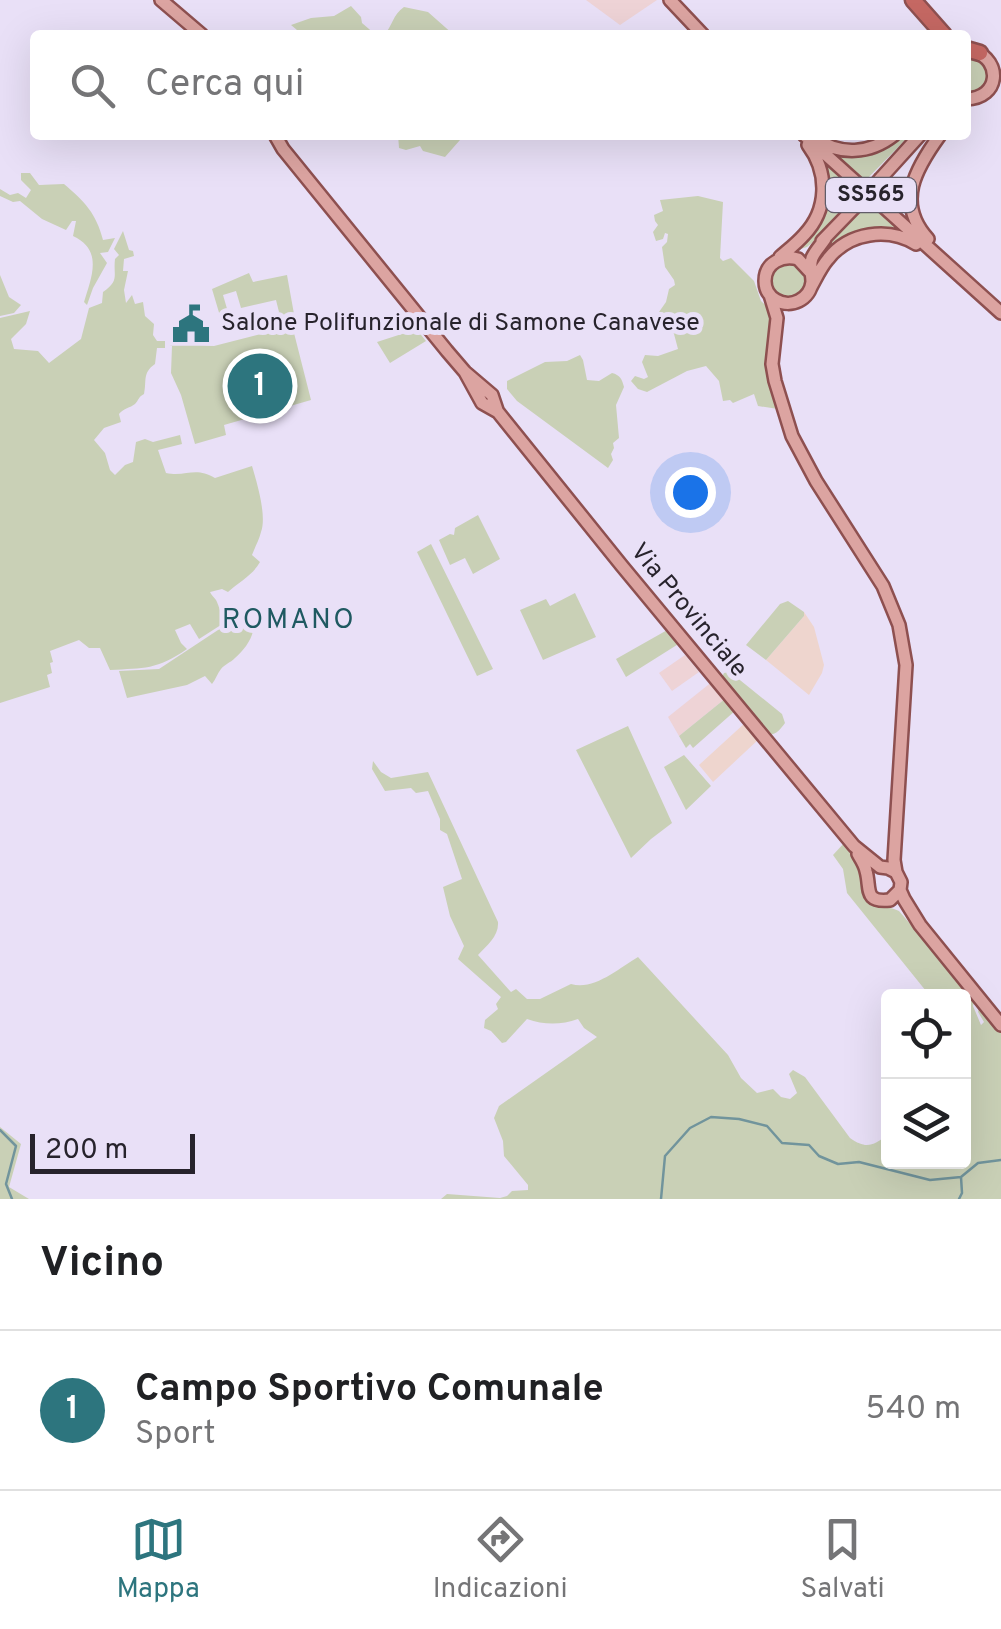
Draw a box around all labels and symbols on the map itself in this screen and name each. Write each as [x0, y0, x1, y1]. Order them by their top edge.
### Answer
road number: SS565 [826, 178, 916, 212]
public building icon: Salone Polifunzionale di Samone Canavese [170, 303, 212, 345]
place label: Salone Polifunzionale di Samone Canavese [221, 308, 700, 340]
pin: 1 [228, 348, 292, 424]
your location [665, 467, 716, 518]
street label: Via Provinciale [622, 537, 754, 685]
district label: ROMANO [222, 603, 356, 639]
scale bar [30, 1129, 195, 1174]

